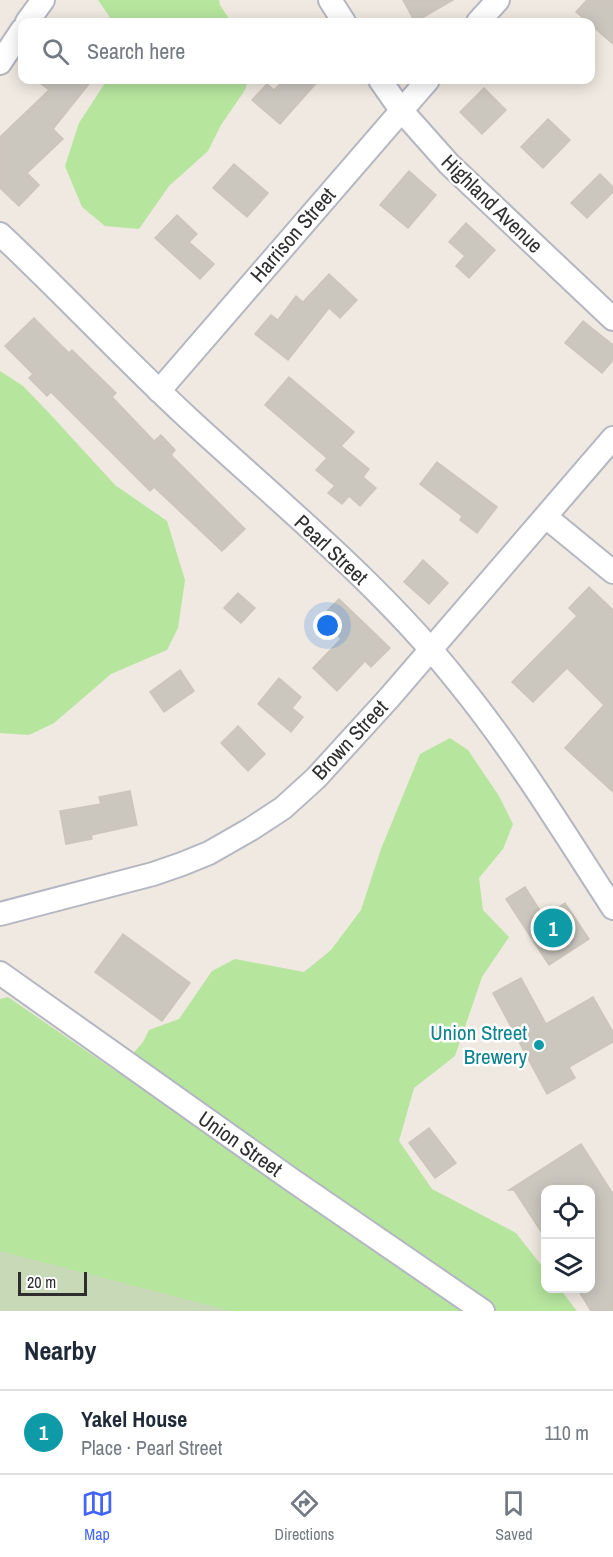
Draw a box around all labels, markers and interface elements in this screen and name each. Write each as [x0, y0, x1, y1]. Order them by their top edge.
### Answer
search box [18, 18, 595, 84]
icon: search [39, 35, 72, 68]
text: Search here [87, 36, 185, 66]
street label: Highland Avenue [435, 148, 549, 260]
street label: Harrison Street [243, 181, 342, 288]
street label: Pearl Street [288, 508, 375, 591]
your location [313, 611, 342, 640]
street label: Brown Street [305, 693, 394, 786]
pin: 1 [534, 906, 572, 950]
place label: Union Street Brewery [430, 1018, 527, 1071]
marker: Union Street Brewery [532, 1038, 546, 1052]
street label: Union Street [192, 1104, 288, 1183]
map controls [541, 1185, 595, 1293]
button: locate [541, 1185, 595, 1239]
button: layers [541, 1239, 595, 1293]
scale bar [18, 1269, 87, 1296]
text: 20 m [27, 1271, 56, 1293]
text: Nearby [24, 1333, 96, 1368]
text: Yakel House [81, 1404, 187, 1434]
text: 1 [39, 1419, 48, 1446]
text: 110 m [545, 1419, 589, 1446]
text: Place · Pearl Street [81, 1434, 222, 1461]
tab: Map [81, 1487, 114, 1545]
tab: Directions [275, 1487, 334, 1545]
tab: Saved [495, 1487, 533, 1545]

